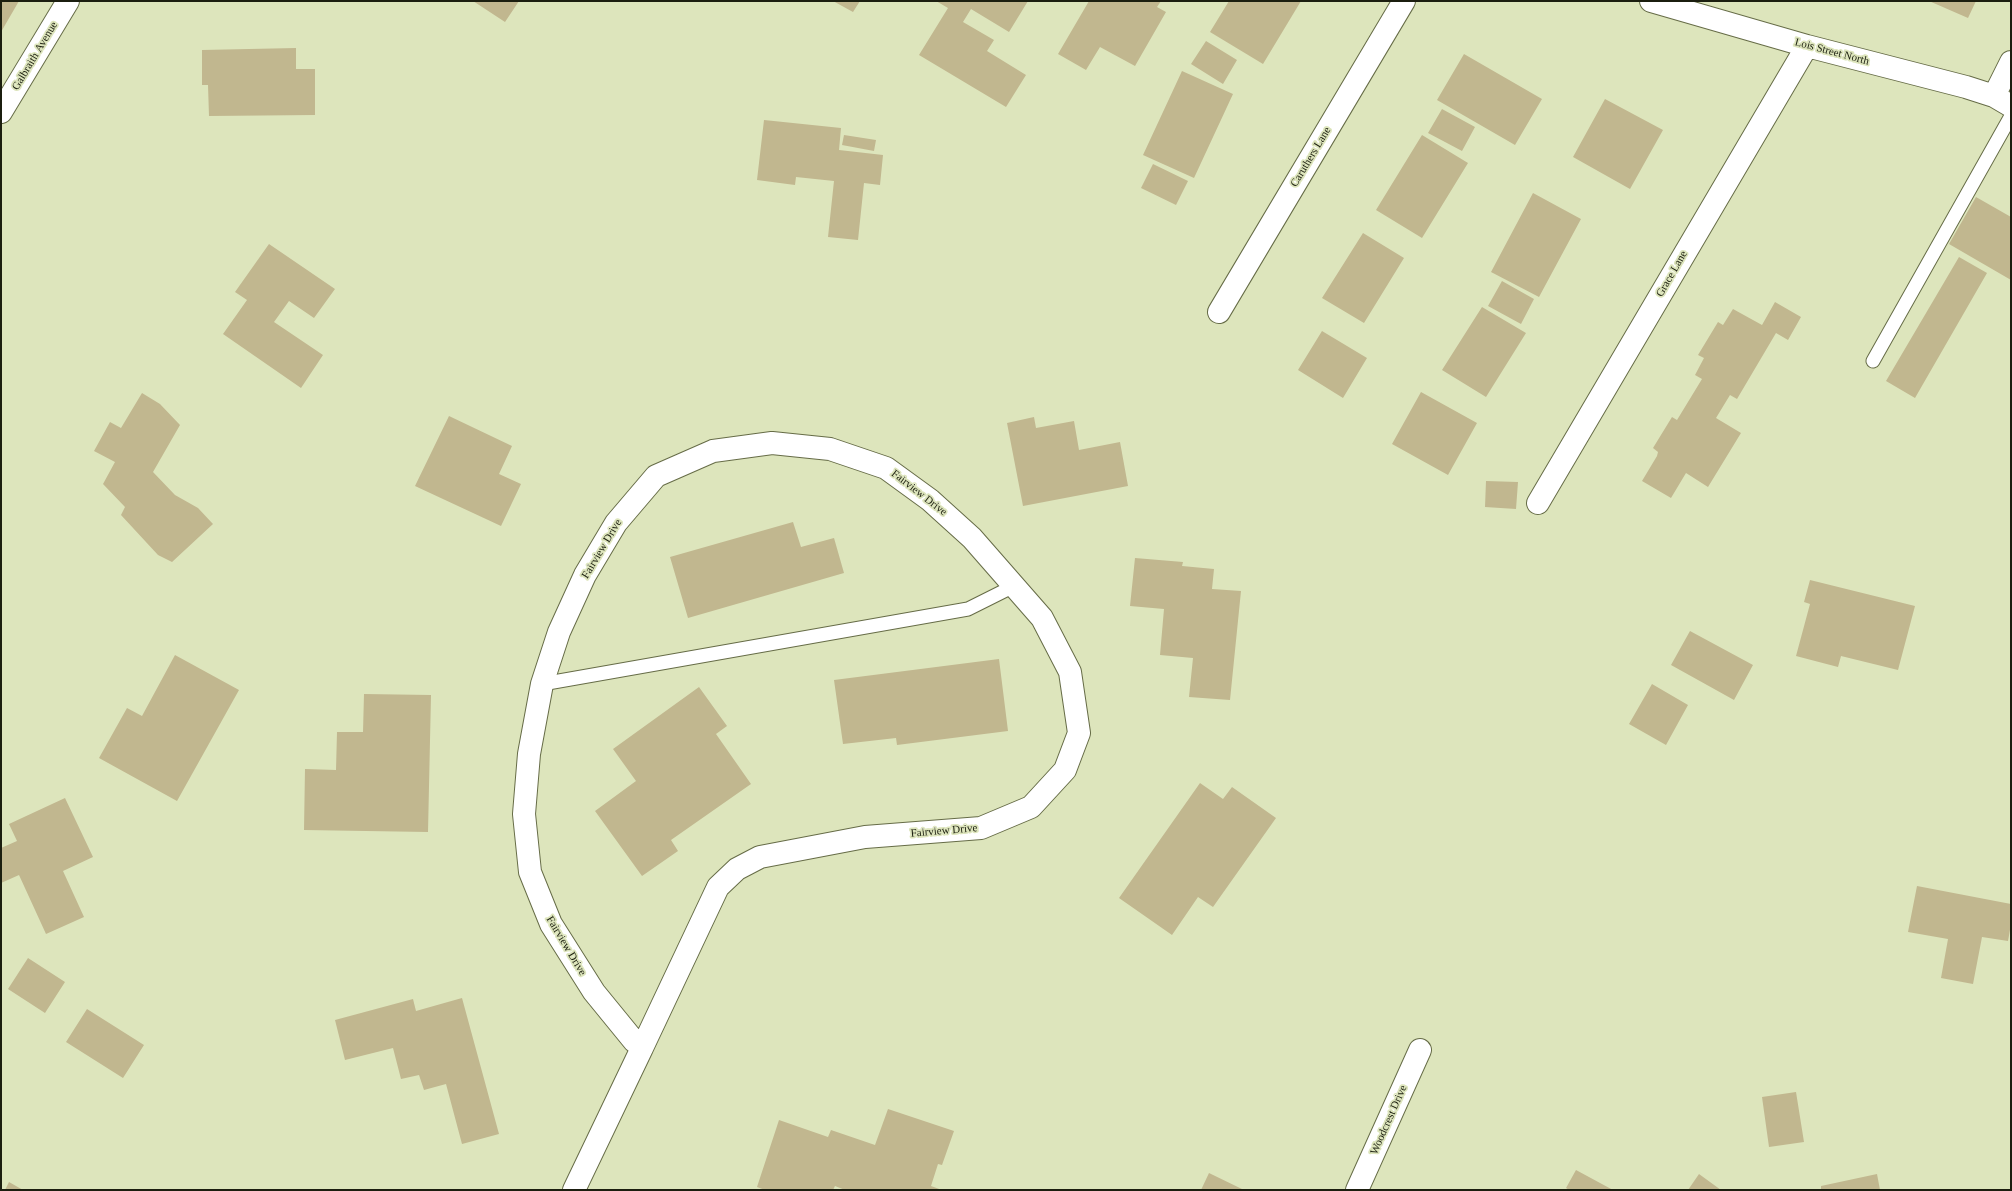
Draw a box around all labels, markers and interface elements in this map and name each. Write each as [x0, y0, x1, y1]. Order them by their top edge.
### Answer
street label: Galbraith Avenue [9, 19, 61, 93]
street label: Lois Street North [1793, 36, 1871, 68]
street label: Caruthers Lane [1288, 125, 1334, 189]
street label: Grace Lane [1654, 249, 1690, 299]
street label: Fairview Drive [889, 467, 949, 519]
street label: Fairview Drive [579, 517, 625, 581]
street label: Fairview Drive [910, 822, 978, 840]
street label: Fairview Drive [543, 914, 589, 978]
street label: Woodcrest Drive [1368, 1083, 1410, 1157]

